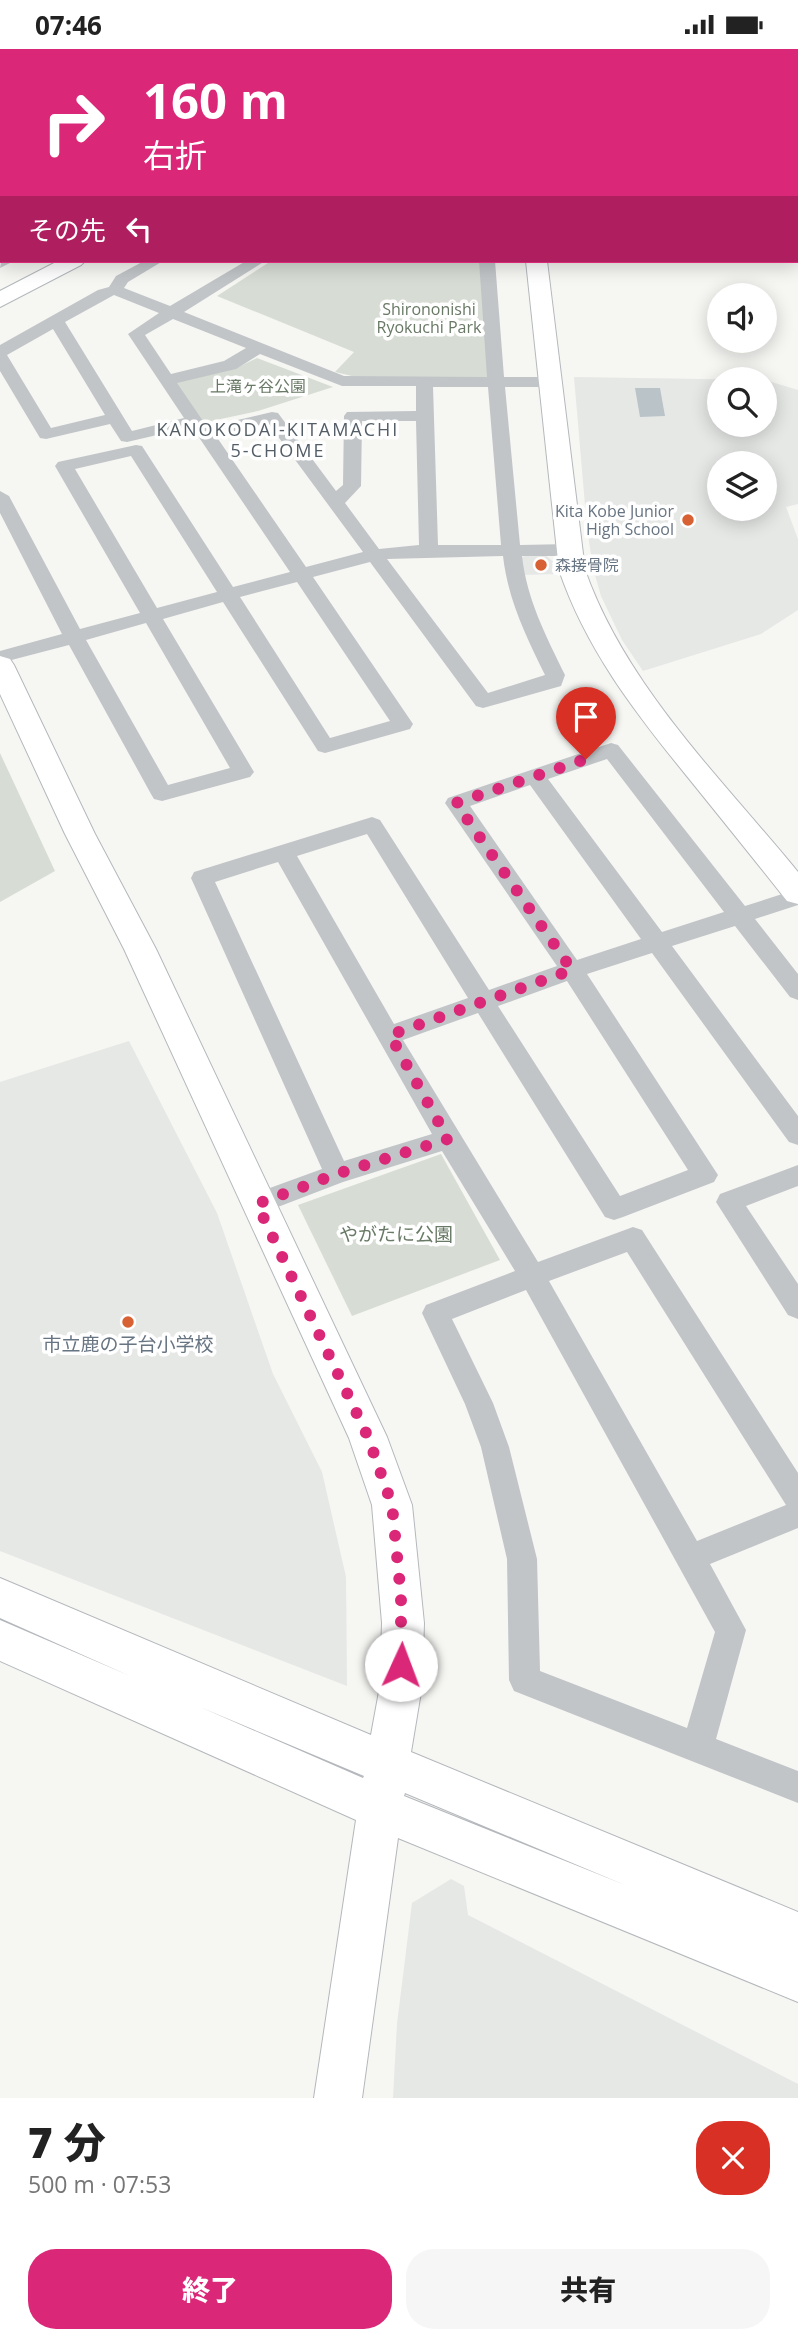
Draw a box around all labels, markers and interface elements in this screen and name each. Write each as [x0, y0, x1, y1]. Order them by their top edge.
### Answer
text: 07:46 [35, 7, 102, 43]
text: 160 m [143, 67, 288, 133]
icon: right [28, 77, 119, 168]
text: 右折 [143, 133, 207, 176]
icon: left [120, 210, 158, 248]
text: その先 [28, 212, 106, 248]
map controls [707, 283, 777, 521]
button: sound [707, 283, 777, 353]
park label: Shirononishi Ryokuchi Park [377, 298, 482, 338]
button: search [707, 367, 777, 437]
park label: 上滝ヶ谷公園 [210, 375, 306, 397]
district label: KANOKODAI-KITAMACHI 5-CHOME [157, 417, 399, 462]
button: layers [707, 451, 777, 521]
place label: Kita Kobe Junior High School [555, 500, 674, 540]
marker: Kita Kobe Junior High School [680, 512, 696, 528]
place label: 森接骨院 [555, 554, 619, 576]
marker: 森接骨院 [533, 557, 549, 573]
pin [556, 687, 616, 759]
icon: arrive [567, 698, 605, 736]
park label: やがたに公園 [339, 1221, 453, 1247]
marker: 市立鹿の子台小学校 [120, 1314, 136, 1330]
place label: 市立鹿の子台小学校 [42, 1331, 214, 1357]
position arrow [364, 1628, 438, 1702]
text: 7 分 [28, 2113, 106, 2170]
button: close [696, 2121, 770, 2195]
text: 500 m · 07:53 [28, 2168, 171, 2200]
button: 終了 [28, 2249, 392, 2329]
button: 共有 [406, 2249, 770, 2329]

